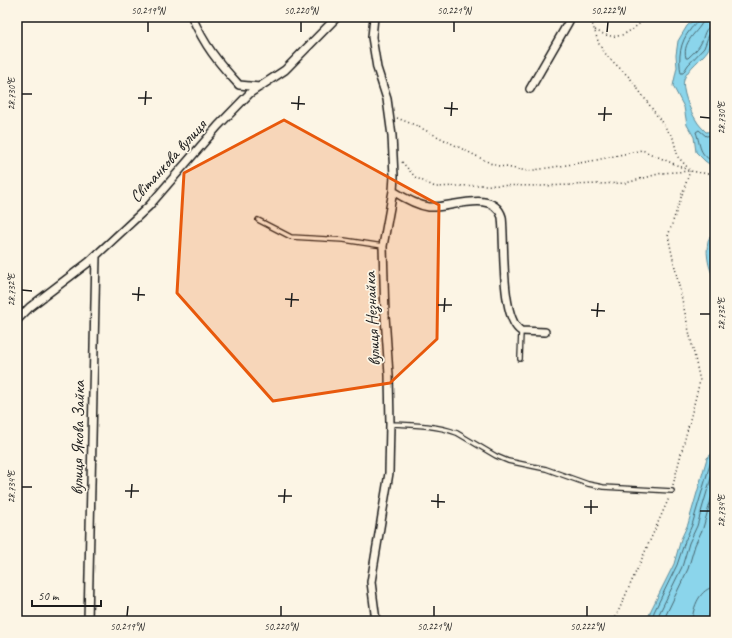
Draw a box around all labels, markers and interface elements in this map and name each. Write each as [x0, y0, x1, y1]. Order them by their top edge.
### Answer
text: 50.219°N [131, 4, 167, 17]
text: 50.220°N [284, 4, 320, 17]
text: 50.221°N [437, 4, 473, 17]
text: 50.222°N [591, 4, 627, 17]
text: 28.730°E [5, 76, 18, 110]
text: 28.730°E [715, 100, 728, 134]
street label: Світанкова вулиця [125, 114, 212, 207]
street label: вулиця Незнайка [359, 270, 386, 367]
text: 28.732°E [5, 272, 18, 306]
text: 28.732°E [715, 296, 728, 330]
street label: вулиця Якова Зайка [67, 379, 90, 495]
text: 28.734°E [5, 469, 18, 503]
text: 28.734°E [715, 493, 728, 527]
scale bar [32, 582, 101, 608]
text: 50 m [38, 588, 60, 604]
text: 50.219°N [110, 620, 146, 633]
text: 50.220°N [264, 620, 300, 633]
text: 50.221°N [417, 620, 453, 633]
text: 50.222°N [570, 620, 606, 633]

